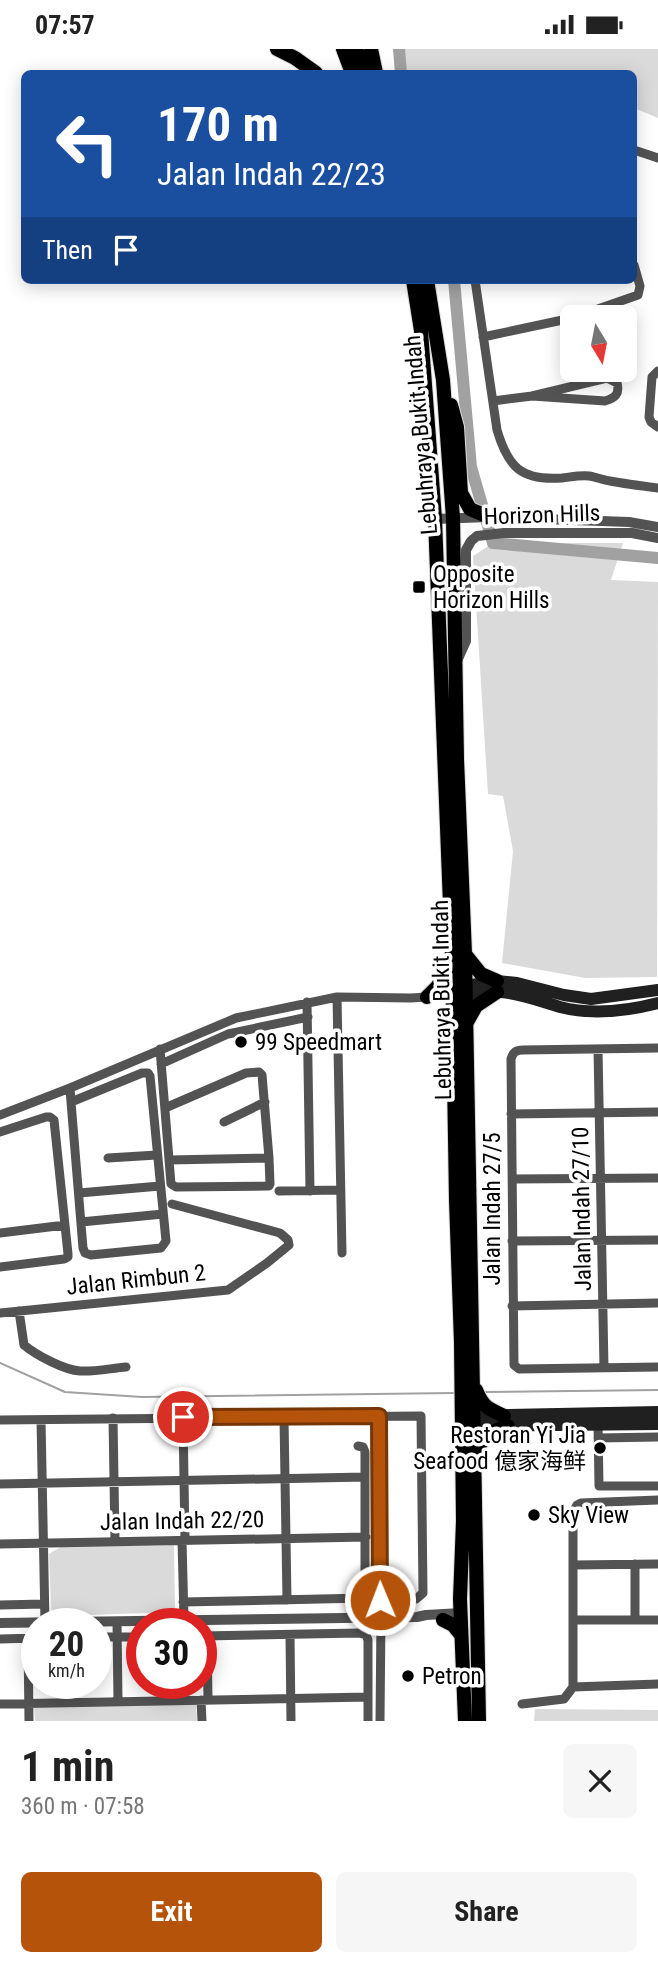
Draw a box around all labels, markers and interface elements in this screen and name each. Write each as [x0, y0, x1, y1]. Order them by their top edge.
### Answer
text: 07:57 [35, 10, 95, 40]
text: 170 m [157, 96, 279, 153]
icon: left [42, 98, 133, 189]
text: Jalan Indah 22/23 [157, 155, 386, 193]
icon: arrive [107, 231, 145, 269]
text: Then [42, 235, 93, 265]
north arrow [560, 305, 637, 381]
map controls [560, 305, 637, 382]
street label: Lebuhraya Bukit Indah [399, 334, 443, 536]
street label: Horizon Hills [483, 499, 601, 531]
place label: Opposite Horizon Hills [433, 561, 550, 614]
marker: Opposite Horizon Hills [411, 579, 427, 595]
street label: Lebuhraya Bukit Indah [427, 900, 457, 1100]
place label: 99 Speedmart [255, 1029, 382, 1056]
marker: 99 Speedmart [233, 1034, 249, 1050]
street label: Jalan Indah 27/10 [567, 1127, 597, 1291]
street label: Jalan Indah 27/5 [479, 1132, 506, 1286]
street label: Jalan Rimbun 2 [65, 1259, 207, 1301]
pin [153, 1387, 213, 1447]
icon: arrive [164, 1398, 202, 1436]
place label: Restoran Yi Jia Seafood 億家海鲜 [413, 1422, 586, 1475]
marker: Restoran Yi Jia Seafood 億家海鲜 [592, 1440, 608, 1456]
place label: Sky View [548, 1502, 629, 1529]
street label: Jalan Indah 22/20 [100, 1506, 264, 1536]
marker: Sky View [526, 1507, 542, 1523]
position arrow [343, 1563, 417, 1637]
speed limit sign: 30 [126, 1608, 217, 1699]
text: 20 [49, 1624, 84, 1665]
text: km/h [48, 1660, 85, 1681]
place label: Petron [422, 1663, 482, 1690]
marker: Petron [400, 1668, 416, 1684]
text: 1 min [21, 1742, 114, 1791]
button: close [563, 1744, 637, 1818]
text: 360 m · 07:58 [21, 1793, 145, 1820]
button: Exit [21, 1872, 322, 1952]
button: Share [336, 1872, 637, 1952]

